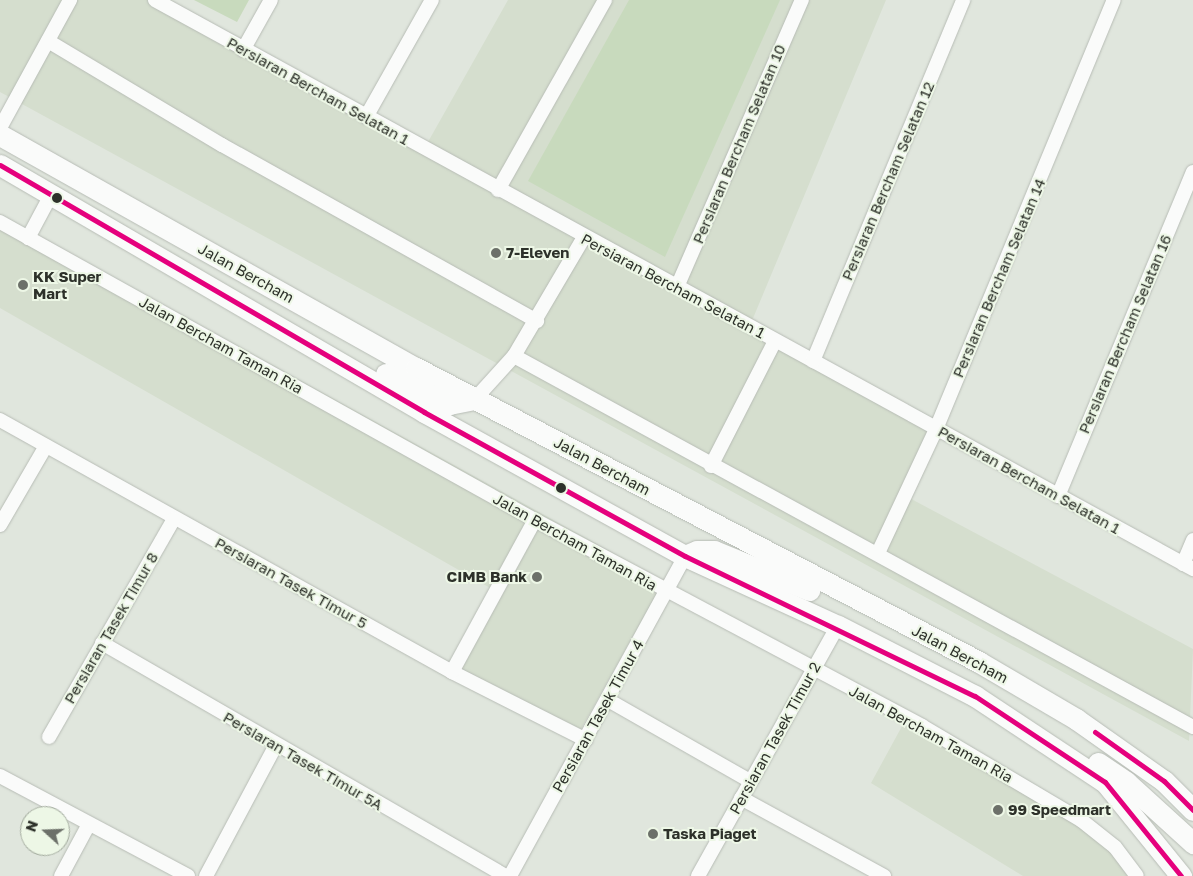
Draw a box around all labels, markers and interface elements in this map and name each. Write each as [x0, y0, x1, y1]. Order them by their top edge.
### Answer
street label: Persiaran Bercham Selatan 1 [224, 33, 412, 149]
street label: Persiaran Bercham Selatan 10 [689, 42, 789, 246]
street label: Persiaran Bercham Selatan 12 [838, 79, 938, 283]
street label: Persiaran Bercham Selatan 14 [949, 176, 1049, 380]
unlabelled marker [52, 193, 62, 203]
street label: Persiaran Bercham Selatan 1 [578, 230, 768, 342]
street label: Persiaran Bercham Selatan 16 [1075, 232, 1175, 436]
street label: Jalan Bercham [195, 239, 297, 307]
place label: 7-Eleven [506, 244, 569, 262]
marker: 7-Eleven [490, 247, 502, 259]
place label: KK Super Mart [33, 267, 101, 302]
marker: KK Super Mart [17, 279, 29, 291]
street label: Jalan Bercham Taman Ria [136, 292, 306, 398]
street label: Persiaran Bercham Selatan 1 [935, 422, 1123, 538]
street label: Jalan Bercham [551, 433, 653, 499]
unlabelled marker [556, 483, 566, 493]
street label: Jalan Bercham Taman Ria [490, 489, 660, 595]
street label: Persiaran Tasek Timur 5 [212, 534, 370, 632]
street label: Persiaran Tasek Timur 8 [60, 549, 162, 707]
place label: CIMB Bank [447, 568, 527, 586]
marker: CIMB Bank [531, 571, 543, 583]
street label: Jalan Bercham [909, 621, 1011, 687]
street label: Persiaran Tasek Timur 4 [549, 637, 647, 795]
street label: Persiaran Tasek Timur 2 [726, 659, 824, 817]
street label: Jalan Bercham Taman Ria [846, 681, 1016, 787]
street label: Persiaran Tasek Timur 5A [220, 708, 386, 814]
place label: 99 Speedmart [1008, 801, 1111, 819]
marker: 99 Speedmart [992, 804, 1004, 816]
north arrow [20, 806, 70, 856]
text: N [22, 818, 41, 834]
place label: Taska Piaget [663, 825, 757, 843]
marker: Taska Piaget [647, 828, 659, 840]

